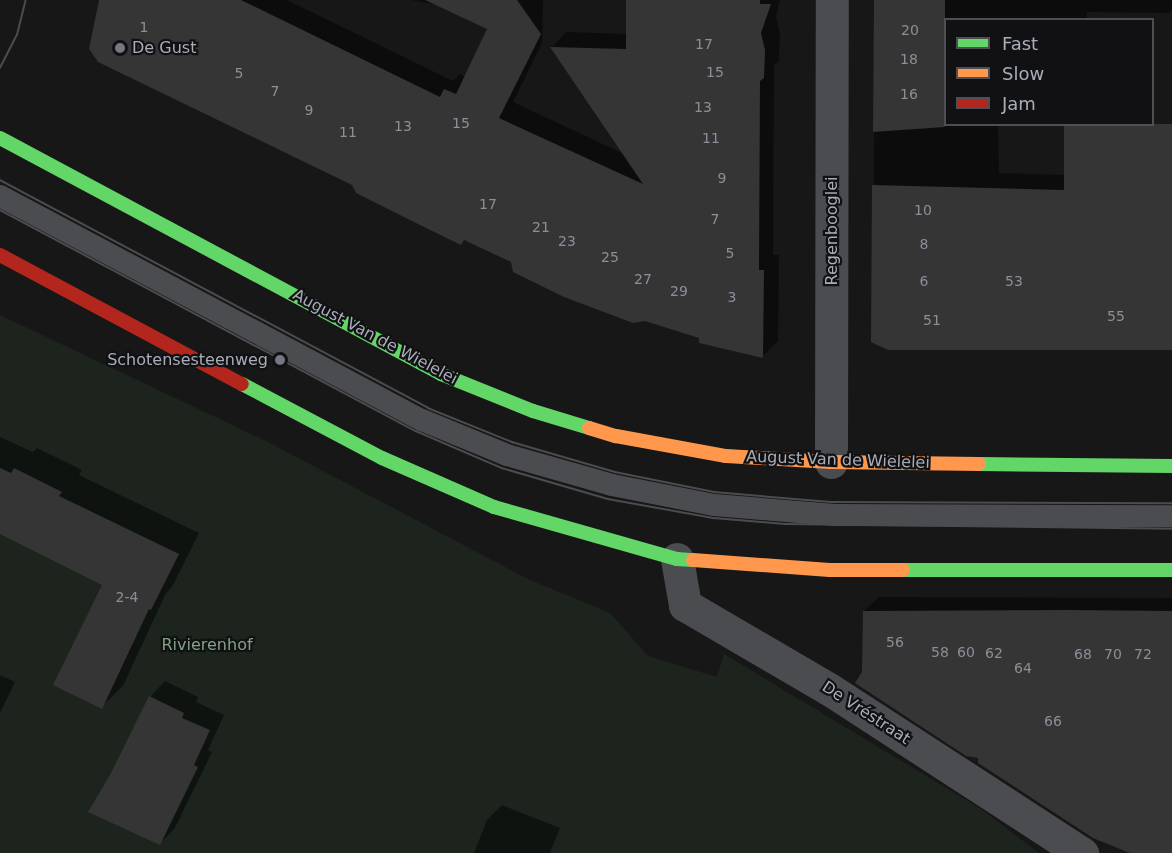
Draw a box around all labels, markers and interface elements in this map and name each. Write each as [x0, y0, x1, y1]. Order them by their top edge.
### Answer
legend [944, 18, 1154, 126]
house number: 1 [140, 19, 148, 35]
house number: 20 [901, 22, 919, 38]
text: Fast [1002, 33, 1038, 54]
house number: 17 [695, 36, 713, 52]
place label: De Gust [132, 38, 196, 58]
marker: De Gust [113, 41, 127, 55]
house number: 18 [900, 51, 918, 67]
text: Slow [1002, 63, 1044, 84]
house number: 15 [706, 64, 724, 80]
house number: 5 [235, 65, 243, 81]
house number: 7 [271, 83, 279, 99]
house number: 16 [900, 86, 918, 102]
text: Jam [1002, 93, 1036, 114]
house number: 13 [694, 99, 712, 115]
house number: 9 [305, 102, 313, 118]
house number: 15 [452, 115, 470, 131]
house number: 13 [394, 118, 412, 134]
house number: 11 [339, 124, 357, 140]
house number: 11 [702, 130, 720, 146]
house number: 9 [718, 170, 726, 186]
street label: Regenbooglei [822, 176, 842, 286]
house number: 17 [479, 196, 497, 212]
house number: 10 [914, 202, 932, 218]
house number: 7 [711, 211, 719, 227]
house number: 21 [532, 219, 550, 235]
house number: 23 [558, 233, 576, 249]
house number: 8 [920, 236, 928, 252]
house number: 5 [726, 245, 734, 261]
house number: 25 [601, 249, 619, 265]
house number: 27 [634, 271, 652, 287]
house number: 6 [920, 273, 928, 289]
house number: 53 [1005, 273, 1023, 289]
house number: 29 [670, 283, 688, 299]
street label: August Van de Wielelei [289, 285, 461, 389]
house number: 3 [728, 289, 736, 305]
house number: 55 [1107, 308, 1125, 324]
house number: 51 [923, 312, 941, 328]
place label: Schotensesteenweg [107, 350, 268, 370]
marker: Schotensesteenweg [273, 353, 287, 367]
street label: August Van de Wielelei [746, 447, 930, 473]
house number: 2-4 [116, 589, 138, 605]
house number: 56 [886, 634, 904, 650]
park label: Rivierenhof [161, 635, 253, 655]
house number: 58 [931, 644, 949, 660]
house number: 60 [957, 644, 975, 660]
house number: 62 [985, 645, 1003, 661]
house number: 68 [1074, 646, 1092, 662]
house number: 70 [1104, 646, 1122, 662]
house number: 72 [1134, 646, 1152, 662]
house number: 64 [1014, 660, 1032, 676]
street label: De Vréstraat [818, 677, 914, 749]
house number: 66 [1044, 713, 1062, 729]

